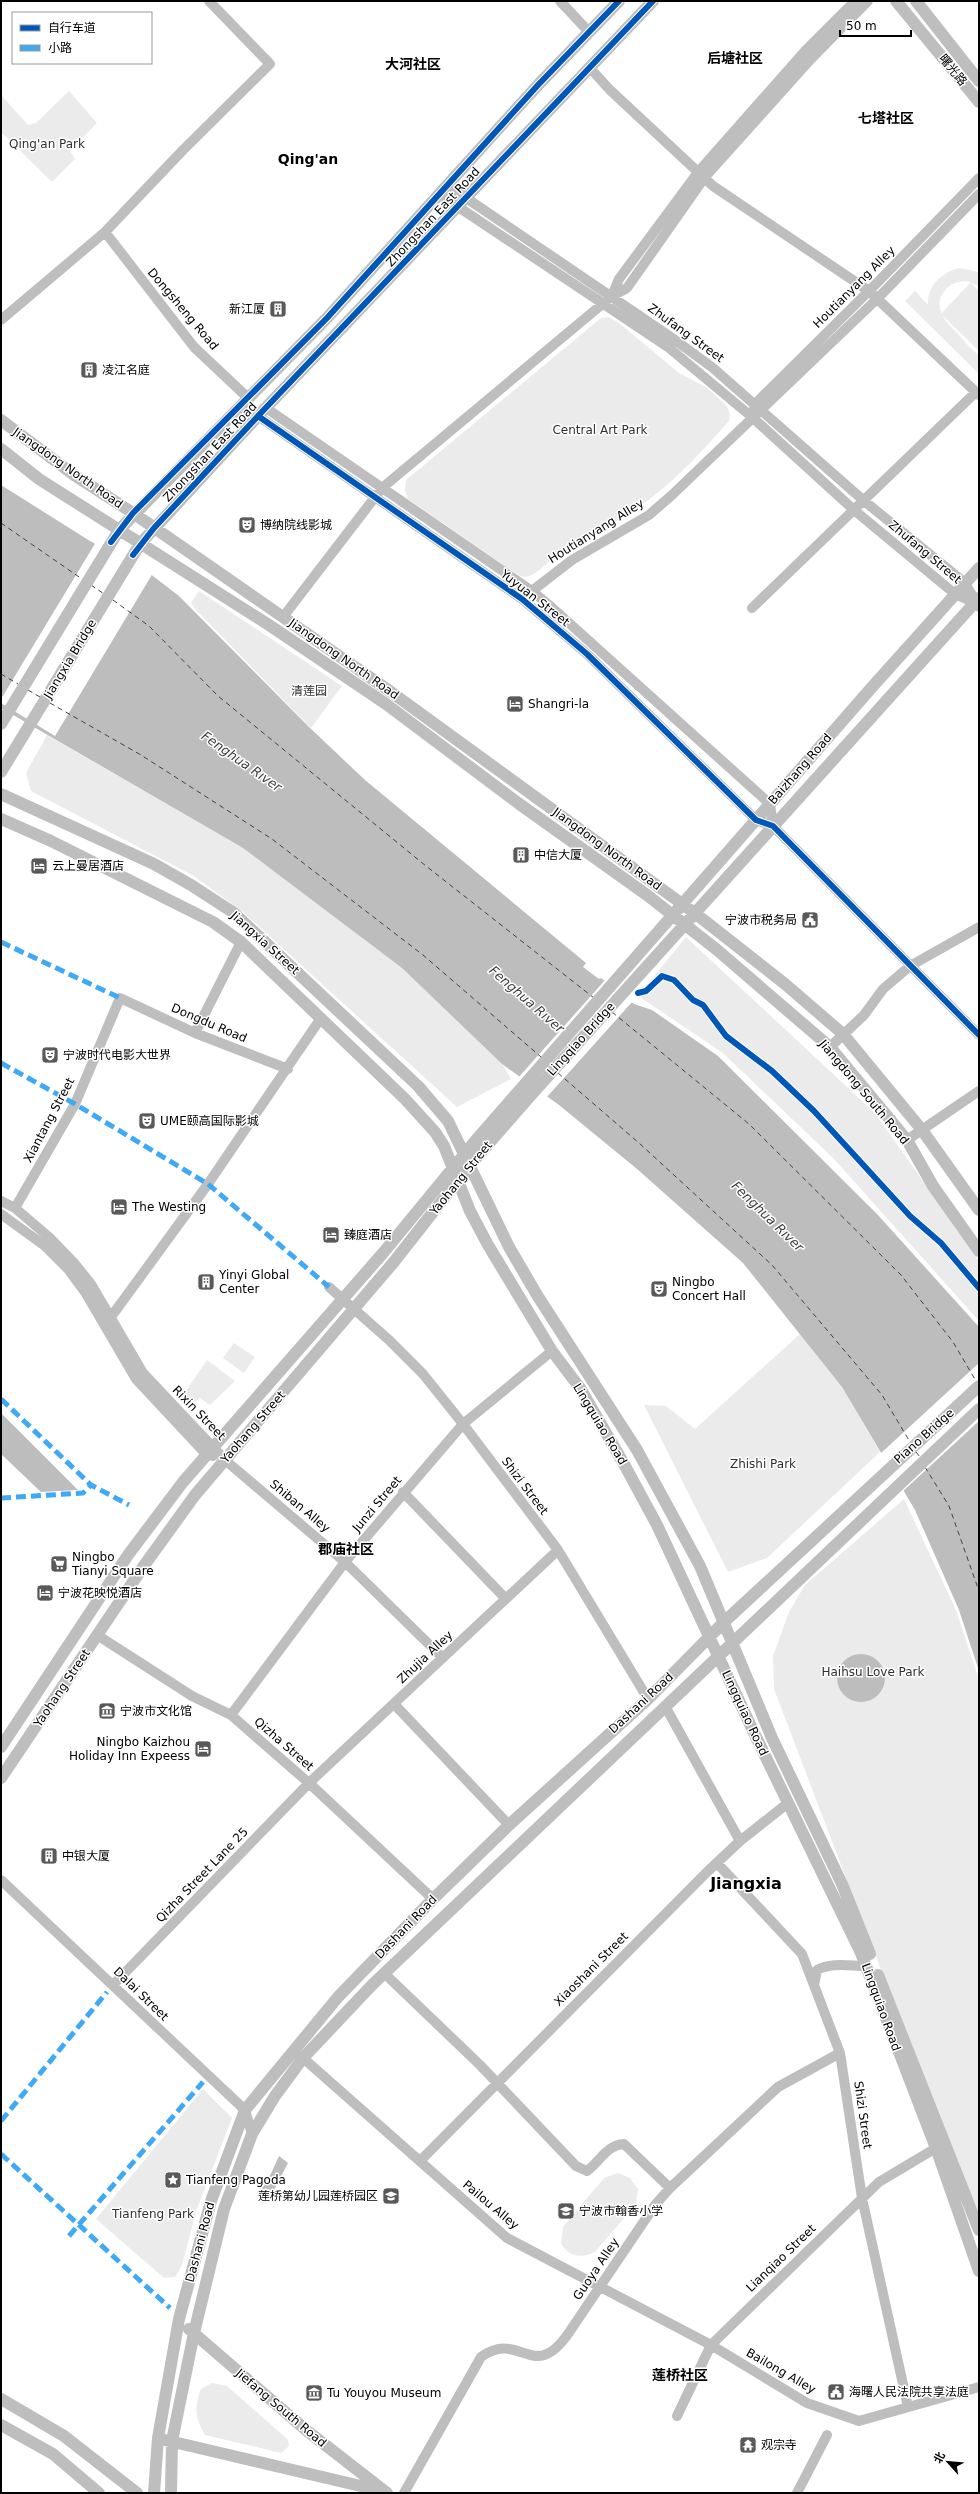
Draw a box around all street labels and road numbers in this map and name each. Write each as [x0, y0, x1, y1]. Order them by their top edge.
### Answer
street label: 曙光路 [936, 52, 970, 88]
street label: Zhongshan East Road [383, 164, 483, 270]
street label: Houtianyang Alley [810, 243, 898, 331]
street label: Dongsheng Road [145, 265, 221, 353]
street label: Zhufang Street [645, 301, 727, 365]
street label: Zhongshan East Road [160, 399, 260, 505]
street label: Jiangdong North Road [10, 424, 126, 511]
street label: Houtianyang Alley [546, 496, 646, 566]
street label: Zhufang Street [886, 518, 964, 587]
street label: Yuyuan Street [497, 566, 572, 629]
street label: Jiangdong North Road [286, 615, 402, 702]
street label: Jiangxia Bridge [40, 617, 99, 702]
street label: Baizhang Road [765, 731, 835, 807]
street label: Jiangdong North Road [549, 804, 664, 893]
street label: Jiangxia Street [227, 908, 302, 978]
street label: Lingqiao Bridge [544, 999, 618, 1079]
street label: Dongdu Road [169, 1001, 249, 1045]
street label: Jiangdong South Road [815, 1036, 912, 1147]
street label: Xiantang Street [21, 1075, 77, 1165]
street label: Yaohang Street [426, 1138, 495, 1218]
street label: Lingquiao Road [570, 1381, 630, 1467]
street label: Rixin Street [170, 1383, 229, 1443]
street label: Yaohang Street [217, 1388, 288, 1467]
street label: Piano Bridge [891, 1406, 957, 1466]
street label: Shizi Street [499, 1454, 551, 1518]
street label: Junzi Street [349, 1473, 405, 1536]
street label: Shiban Alley [267, 1477, 333, 1535]
street label: Zhujia Alley [394, 1628, 456, 1686]
street label: Yaohang Street [30, 1646, 93, 1730]
street label: Lingquiao Road [719, 1668, 771, 1758]
street label: Dashani Road [606, 1670, 676, 1736]
street label: Qizha Street [251, 1714, 317, 1774]
street label: Qizha Street Lane 25 [153, 1825, 251, 1925]
street label: Dashani Road [372, 1892, 440, 1962]
street label: Xiaoshani Street [551, 1929, 631, 2009]
street label: Lingquiao Road [859, 1961, 903, 2053]
street label: Dalai Street [111, 1964, 172, 2024]
street label: Shizi Street [851, 2080, 875, 2150]
street label: Pailou Alley [460, 2178, 522, 2232]
street label: Dashani Road [183, 2200, 217, 2284]
street label: Lianqiao Street [743, 2221, 819, 2295]
street label: Guoya Alley [570, 2235, 622, 2303]
street label: Bailong Alley [744, 2345, 818, 2397]
street label: Jiefang South Road [232, 2365, 329, 2450]

